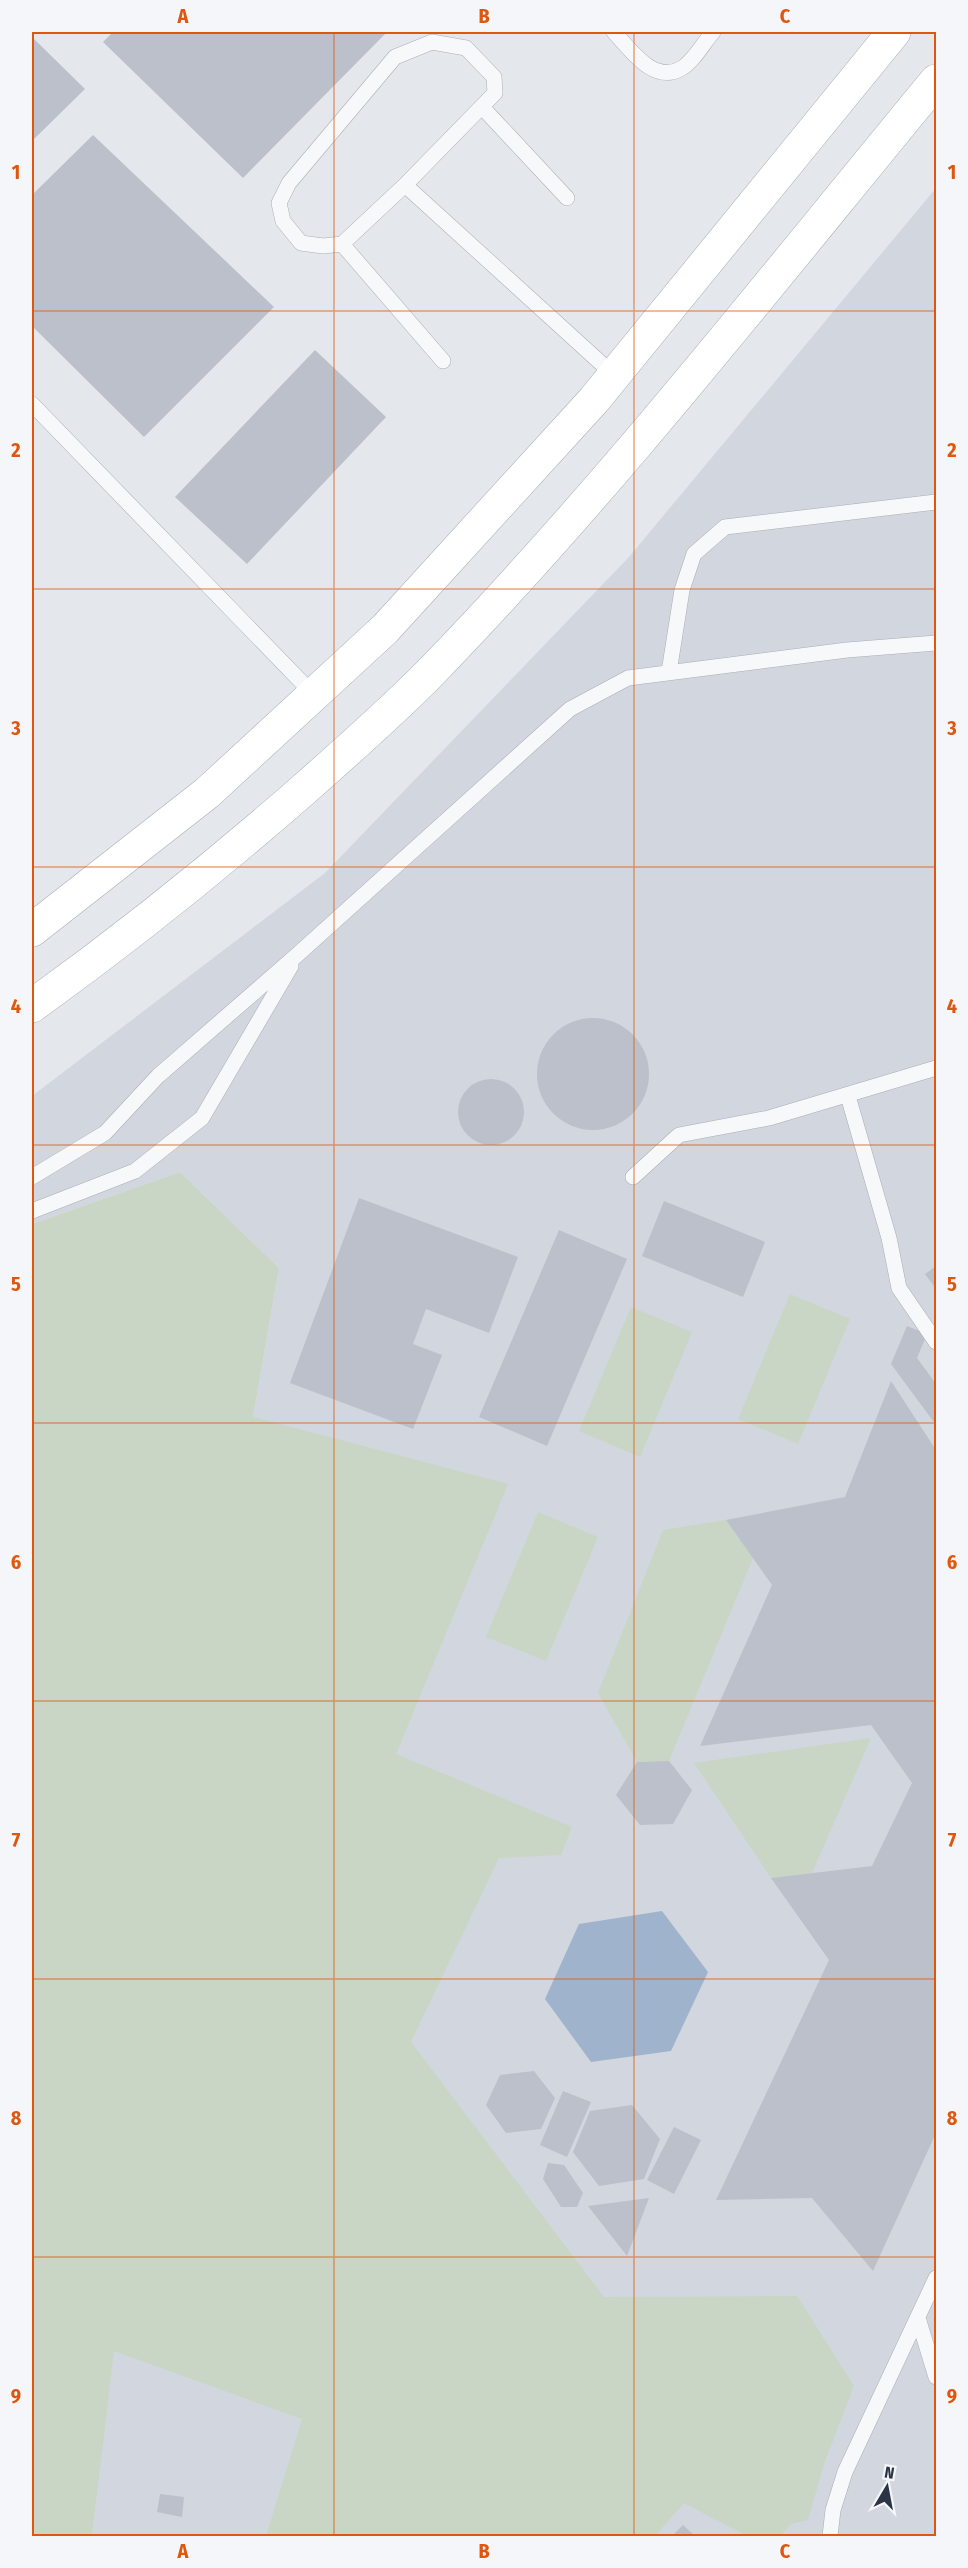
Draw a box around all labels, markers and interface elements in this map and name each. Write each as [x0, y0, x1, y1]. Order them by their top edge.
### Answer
text: A [177, 4, 190, 28]
text: B [478, 4, 490, 28]
text: C [780, 4, 791, 28]
text: 1 [12, 160, 20, 184]
text: 1 [948, 160, 956, 184]
text: 2 [10, 438, 21, 462]
text: 2 [946, 438, 957, 462]
text: 3 [10, 716, 21, 740]
text: 3 [946, 716, 957, 740]
text: 4 [11, 994, 21, 1018]
text: 4 [947, 994, 957, 1018]
text: 5 [11, 1272, 21, 1296]
text: 5 [947, 1272, 957, 1296]
text: 6 [11, 1550, 21, 1574]
text: 6 [947, 1550, 957, 1574]
text: 7 [12, 1828, 21, 1852]
text: 7 [948, 1828, 957, 1852]
text: 8 [11, 2106, 22, 2130]
text: 8 [947, 2106, 958, 2130]
text: 9 [11, 2384, 21, 2408]
text: 9 [947, 2384, 957, 2408]
north arrow [857, 2457, 917, 2517]
text: N [883, 2463, 896, 2483]
text: A [177, 2539, 190, 2563]
text: B [478, 2539, 490, 2563]
text: C [780, 2539, 791, 2563]

